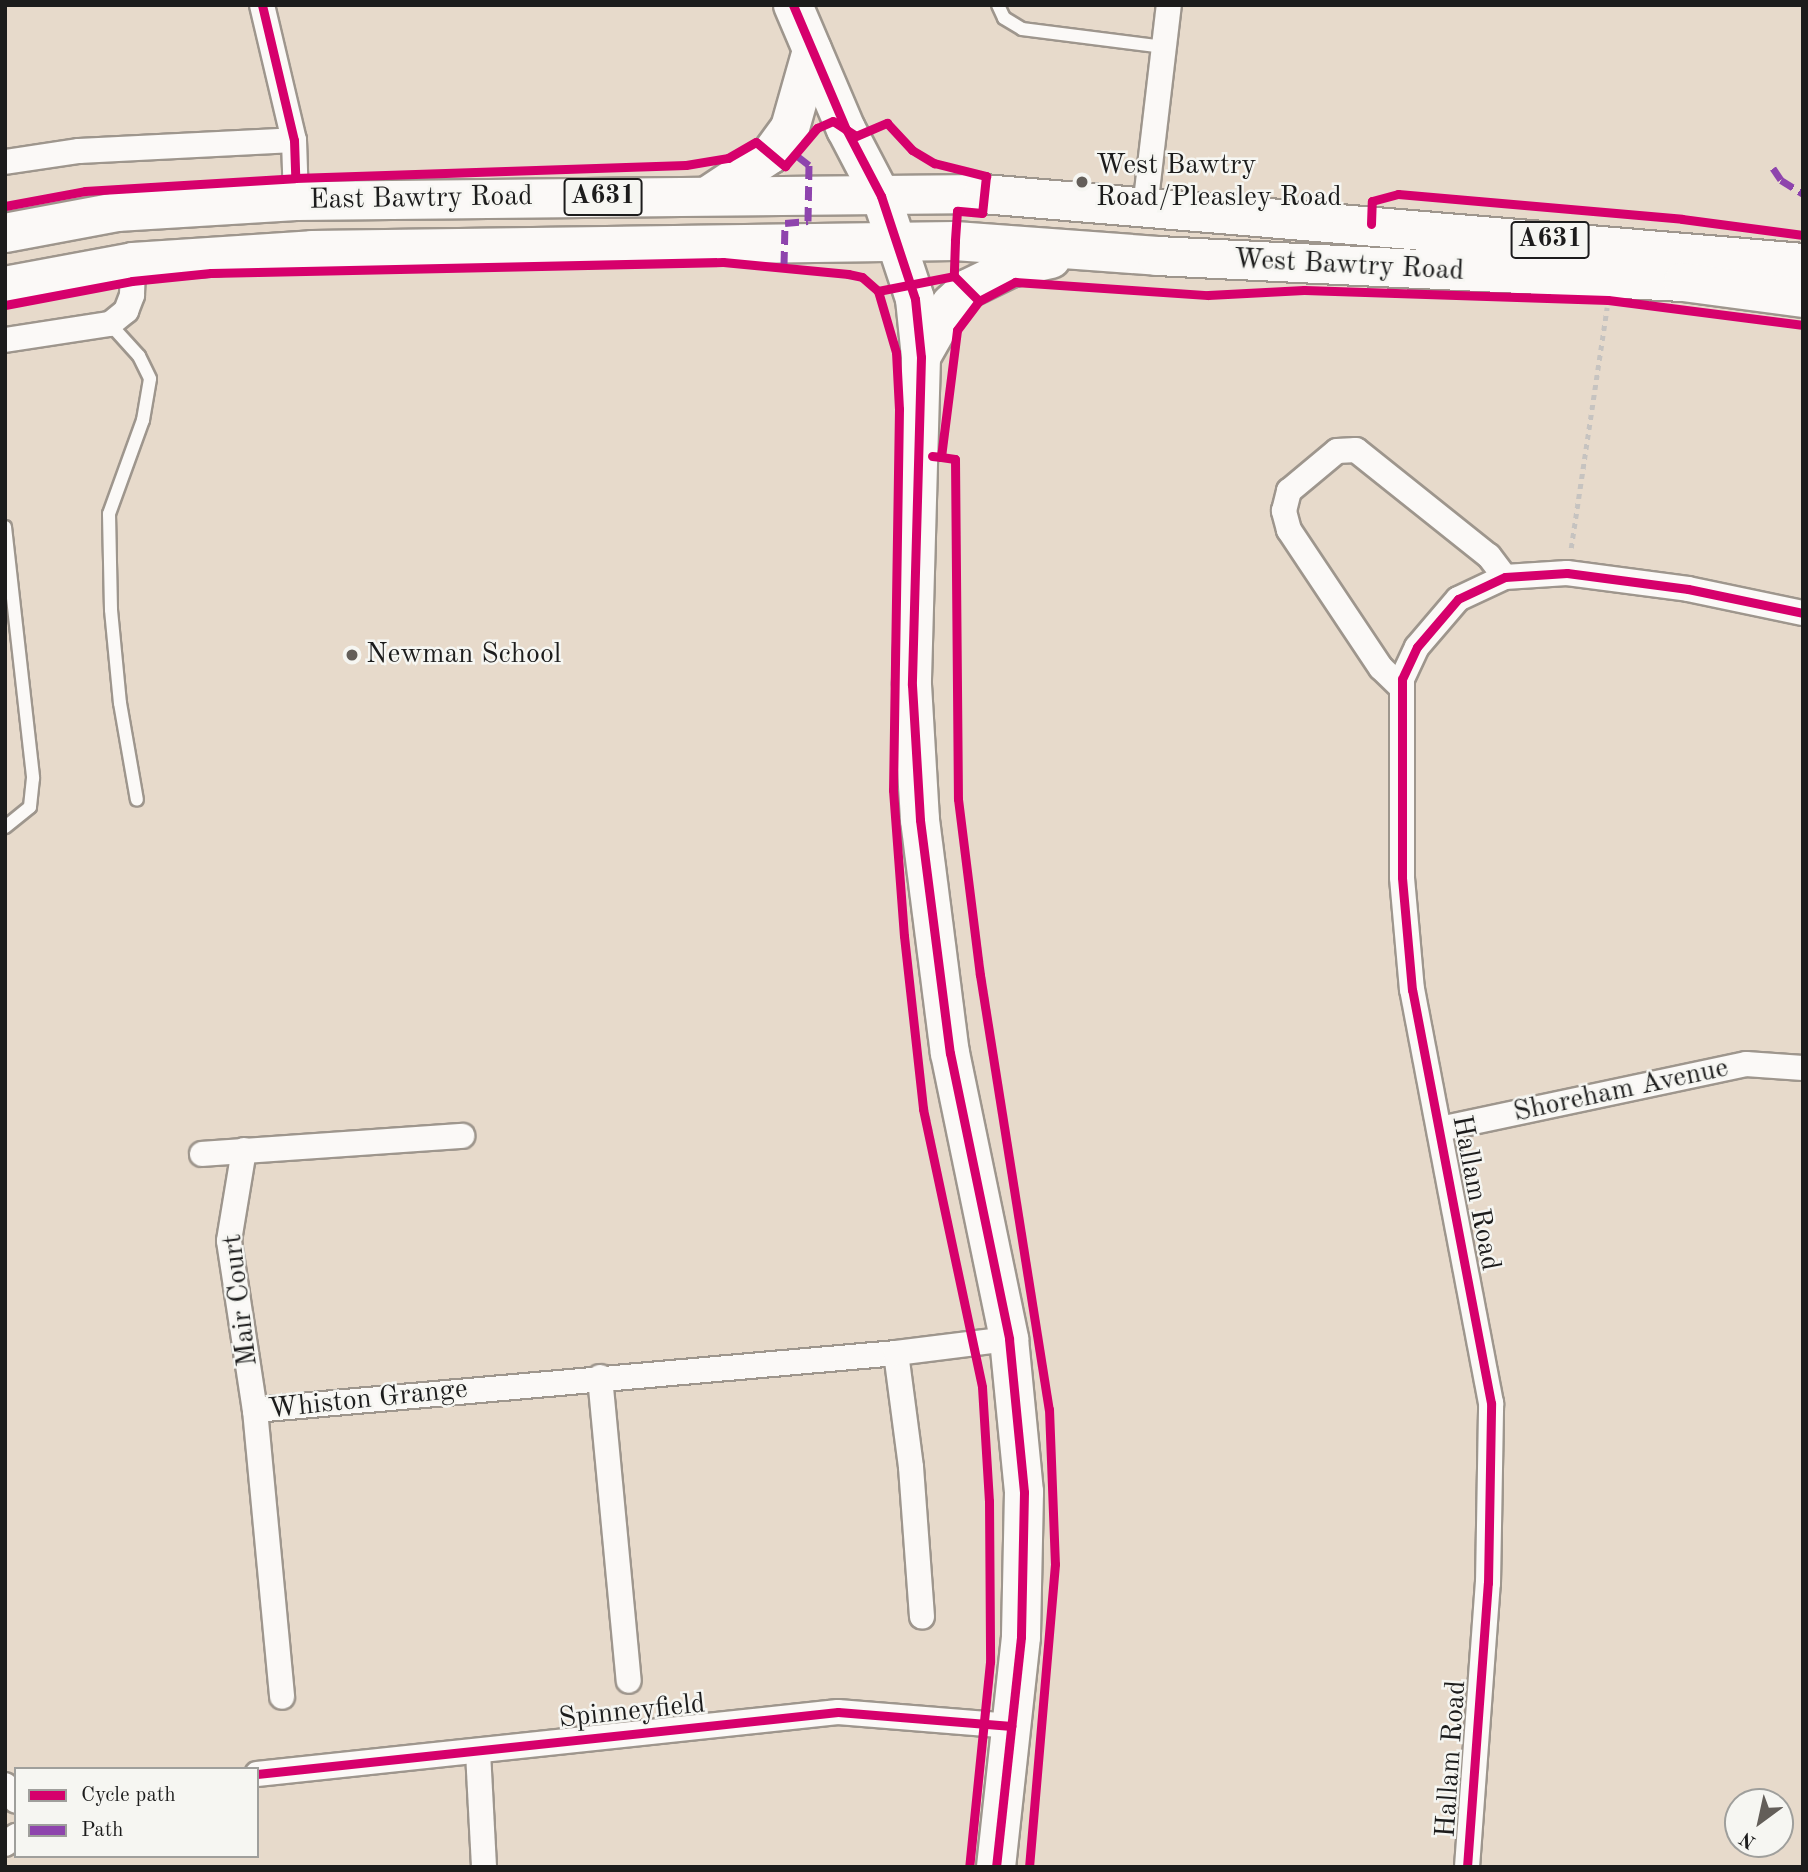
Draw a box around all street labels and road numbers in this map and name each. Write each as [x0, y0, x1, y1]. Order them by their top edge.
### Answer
road number: A631 [563, 174, 643, 220]
street label: East Bawtry Road [309, 180, 533, 218]
road number: A631 [1510, 218, 1590, 262]
street label: West Bawtry Road [1233, 243, 1465, 289]
street label: Shoreham Avenue [1510, 1052, 1732, 1130]
street label: Hallam Road [1444, 1113, 1506, 1273]
street label: Mair Court [216, 1232, 266, 1368]
street label: Whiston Grange [267, 1373, 469, 1427]
street label: Hallam Road [1430, 1679, 1474, 1839]
street label: Spinneyfield [557, 1688, 707, 1736]

